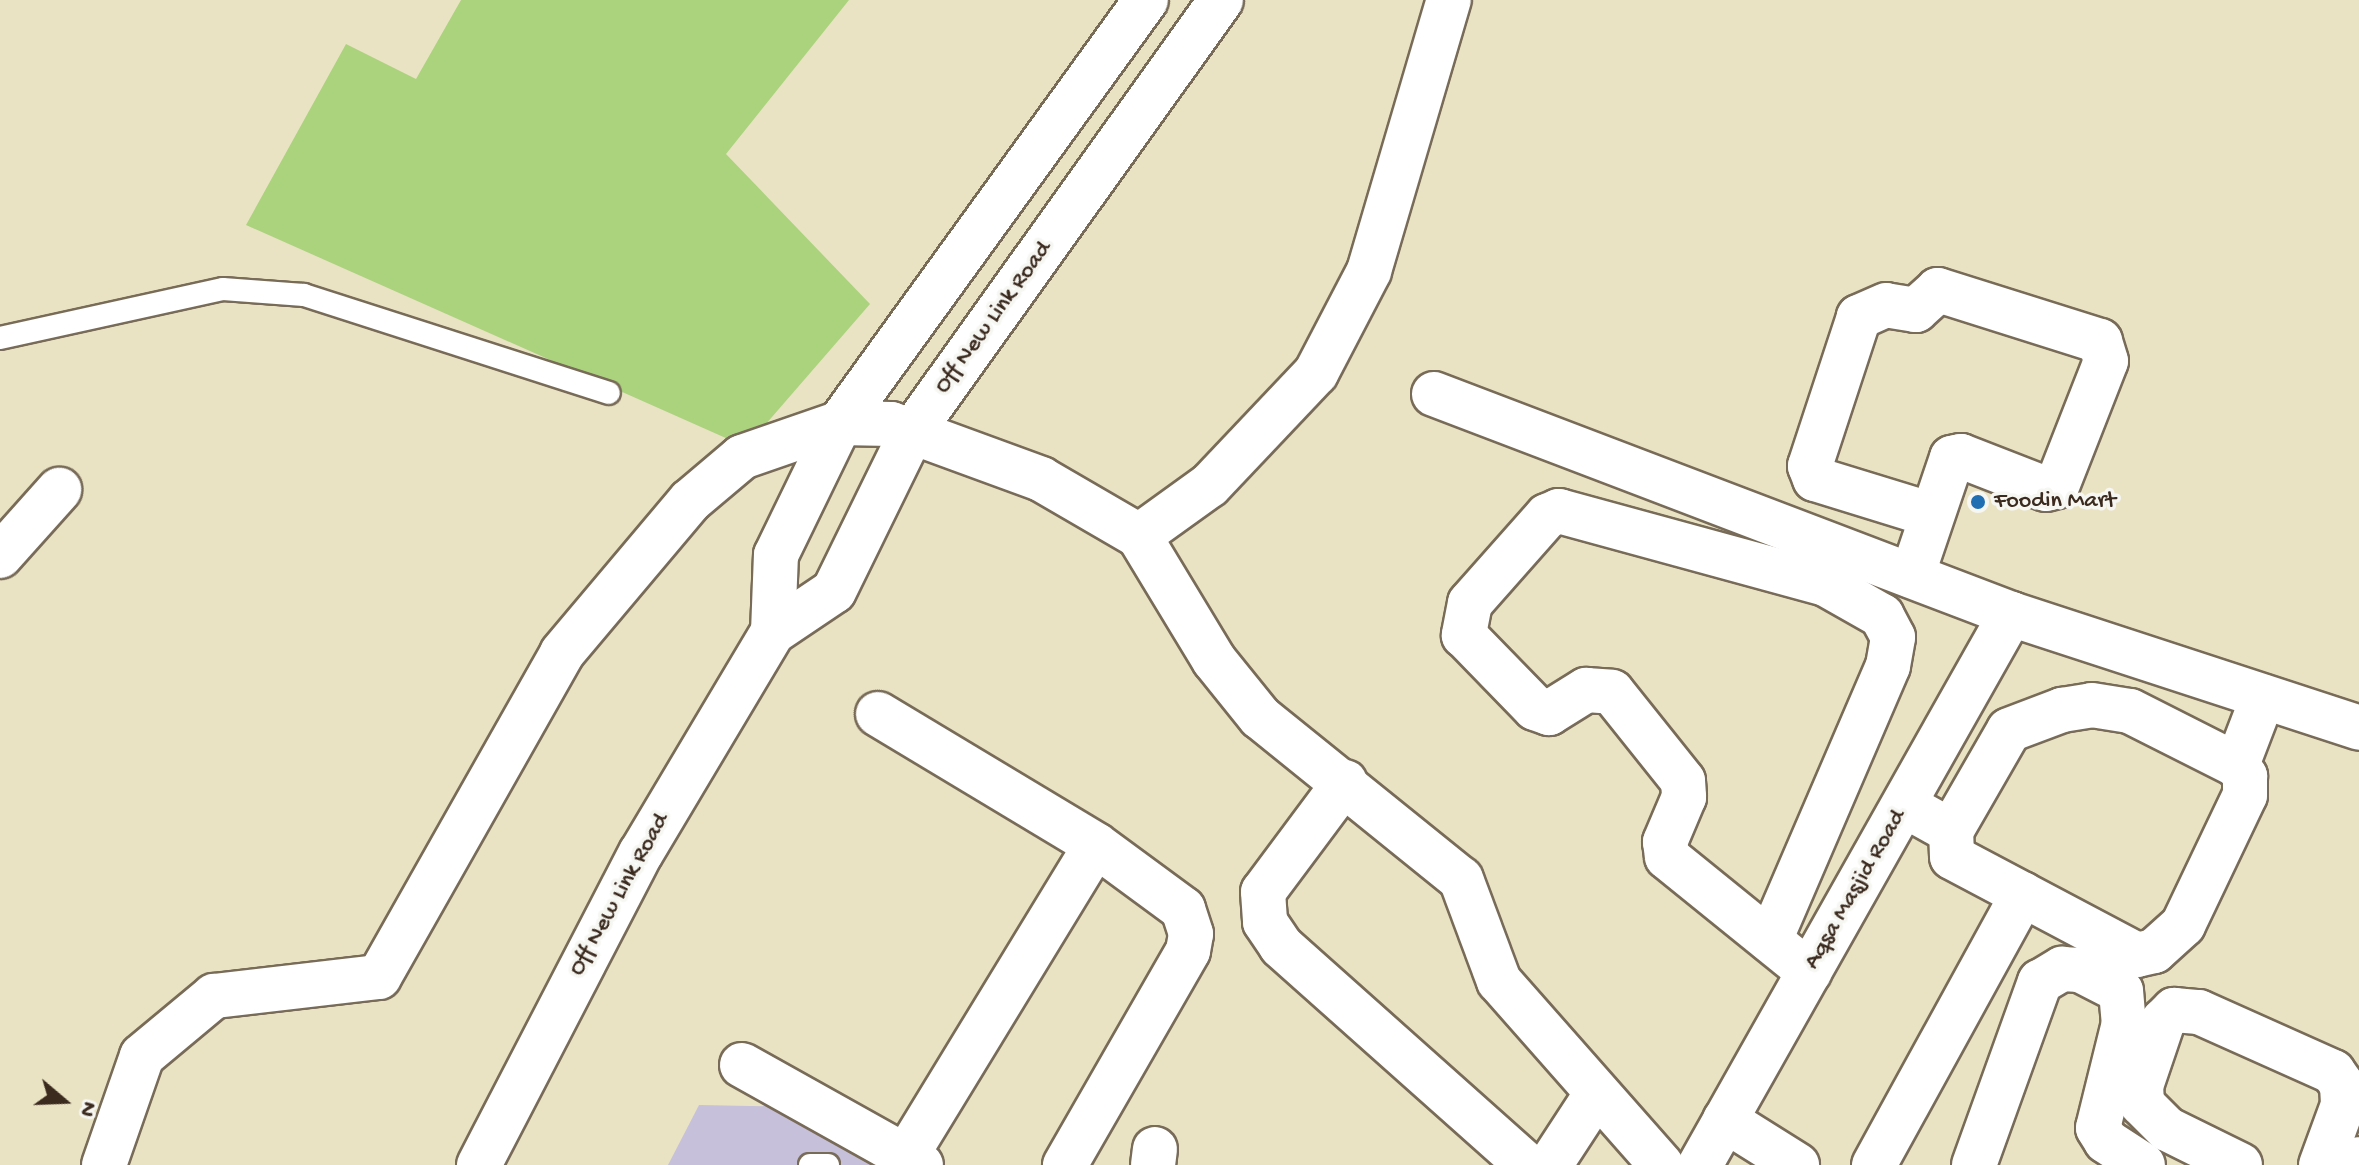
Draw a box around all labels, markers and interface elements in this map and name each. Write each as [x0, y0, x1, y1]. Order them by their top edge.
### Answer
street label: Off New Link Road [929, 236, 1059, 400]
place label: Foodin Mart [1994, 488, 2116, 516]
marker: Foodin Mart [1969, 493, 1987, 511]
street label: Aqsa Masjid Road [1799, 805, 1913, 975]
street label: Off New Link Road [563, 809, 677, 981]
north arrow [24, 1061, 104, 1141]
text: N [72, 1098, 101, 1120]

